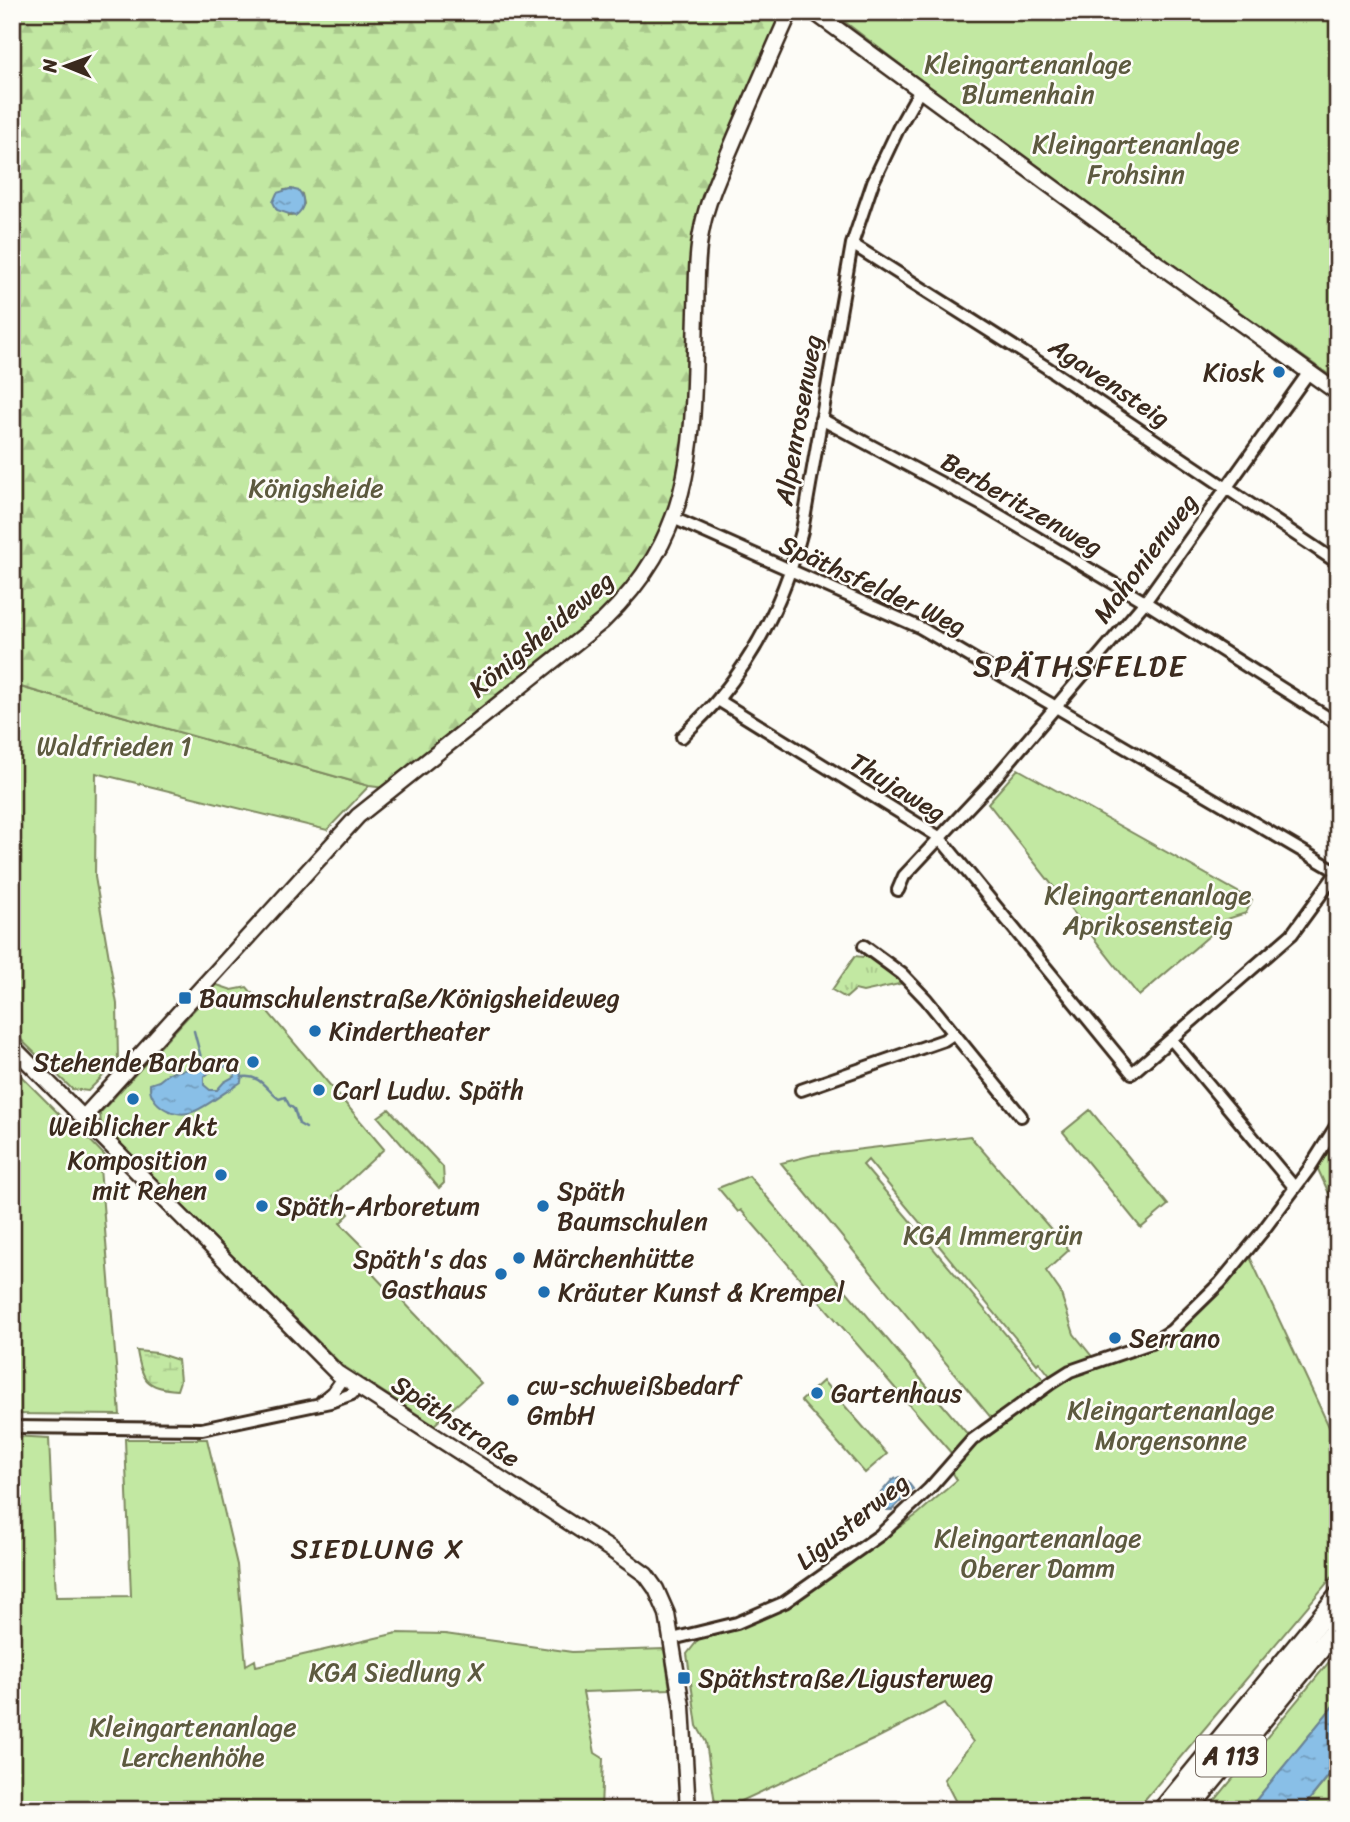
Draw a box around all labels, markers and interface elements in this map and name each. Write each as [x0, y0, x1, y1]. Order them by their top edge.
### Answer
north arrow [32, 32, 102, 102]
park label: Kleingartenanlage Blumenhain [924, 41, 1132, 117]
text: N [33, 58, 66, 74]
park label: Kleingartenanlage Frohsinn [1032, 121, 1240, 197]
street label: Agavensteig [1039, 324, 1180, 440]
street label: Alpenrosenweg [760, 331, 836, 510]
place label: Kiosk [1203, 349, 1265, 395]
marker: Kiosk [1271, 364, 1287, 380]
street label: Berberitzenweg [932, 439, 1112, 569]
park label: Königsheide [248, 465, 384, 511]
street label: Mahonienweg [1080, 483, 1210, 633]
street label: Späthsfelder Weg [772, 521, 974, 649]
street label: Königsheideweg [457, 559, 625, 709]
district label: SPÄTHSFELDE [973, 639, 1187, 693]
park label: Waldfrieden 1 [37, 723, 191, 769]
street label: Thujaweg [840, 739, 956, 835]
park label: Kleingartenanlage Aprikosensteig [1044, 872, 1252, 948]
place label: Baumschulenstraße/Königsheideweg [199, 975, 620, 1021]
marker: Baumschulenstraße/Königsheideweg [177, 990, 193, 1006]
place label: Kindertheater [329, 1008, 490, 1054]
marker: Kindertheater [307, 1023, 323, 1039]
place label: Stehende Barbara [33, 1039, 239, 1085]
marker: Stehende Barbara [245, 1054, 261, 1070]
place label: Carl Ludw. Späth [333, 1067, 524, 1113]
marker: Carl Ludw. Späth [311, 1082, 327, 1098]
marker: Weiblicher Akt [125, 1091, 141, 1107]
place label: Weiblicher Akt [48, 1103, 218, 1149]
place label: Komposition mit Rehen [67, 1137, 207, 1213]
marker: Komposition mit Rehen [213, 1167, 229, 1183]
place label: Späth Baumschulen [557, 1168, 708, 1244]
place label: Späth-Arboretum [276, 1183, 480, 1229]
marker: Späth-Arboretum [254, 1198, 270, 1214]
marker: Späth Baumschulen [535, 1198, 551, 1214]
park label: KGA Immergrün [903, 1212, 1083, 1258]
place label: Märchenhütte [533, 1235, 694, 1281]
place label: Späth's das Gasthaus [353, 1236, 488, 1312]
marker: Märchenhütte [511, 1250, 527, 1266]
marker: Späth's das Gasthaus [493, 1266, 509, 1282]
place label: Kräuter Kunst & Krempel [558, 1269, 845, 1315]
marker: Kräuter Kunst & Krempel [536, 1284, 552, 1300]
place label: Serrano [1129, 1315, 1220, 1361]
marker: Serrano [1107, 1330, 1123, 1346]
street label: Späthstraße [382, 1362, 530, 1480]
place label: cw-schweißbedarf GmbH [527, 1362, 743, 1438]
place label: Gartenhaus [831, 1370, 962, 1416]
marker: Gartenhaus [809, 1385, 825, 1401]
park label: Kleingartenanlage Morgensonne [1067, 1387, 1275, 1463]
marker: cw-schweißbedarf GmbH [505, 1392, 521, 1408]
street label: Ligusterweg [785, 1460, 919, 1582]
park label: Kleingartenanlage Oberer Damm [934, 1515, 1142, 1591]
district label: SIEDLUNG X [290, 1524, 466, 1573]
park label: KGA Siedlung X [309, 1649, 485, 1695]
place label: Späthstraße/Ligusterweg [698, 1655, 994, 1701]
marker: Späthstraße/Ligusterweg [676, 1670, 692, 1686]
park label: Kleingartenanlage Lerchenhöhe [89, 1704, 297, 1780]
road number: A 113 [1196, 1736, 1266, 1776]

